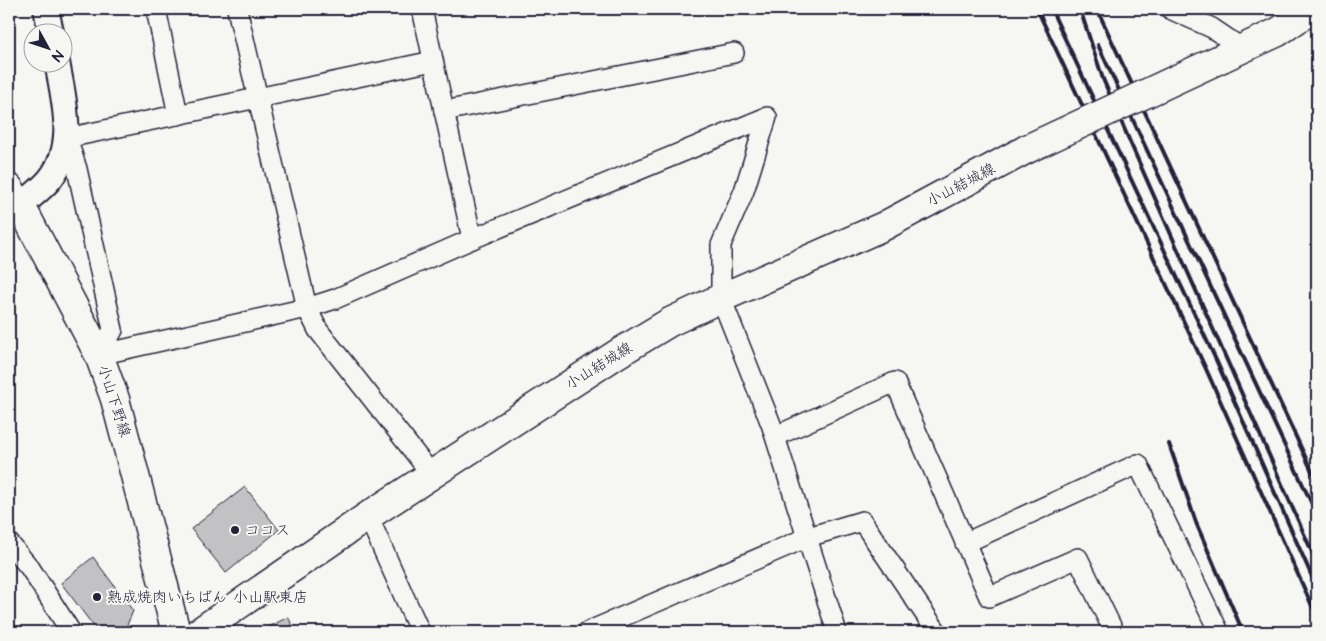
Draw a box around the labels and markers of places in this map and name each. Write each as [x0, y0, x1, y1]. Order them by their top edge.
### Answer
place label: ココス [245, 520, 290, 541]
marker: ココス [229, 524, 241, 536]
place label: 熟成焼肉いちばん 小山駅東店 [107, 587, 308, 608]
marker: 熟成焼肉いちばん 小山駅東店 [91, 591, 103, 603]

